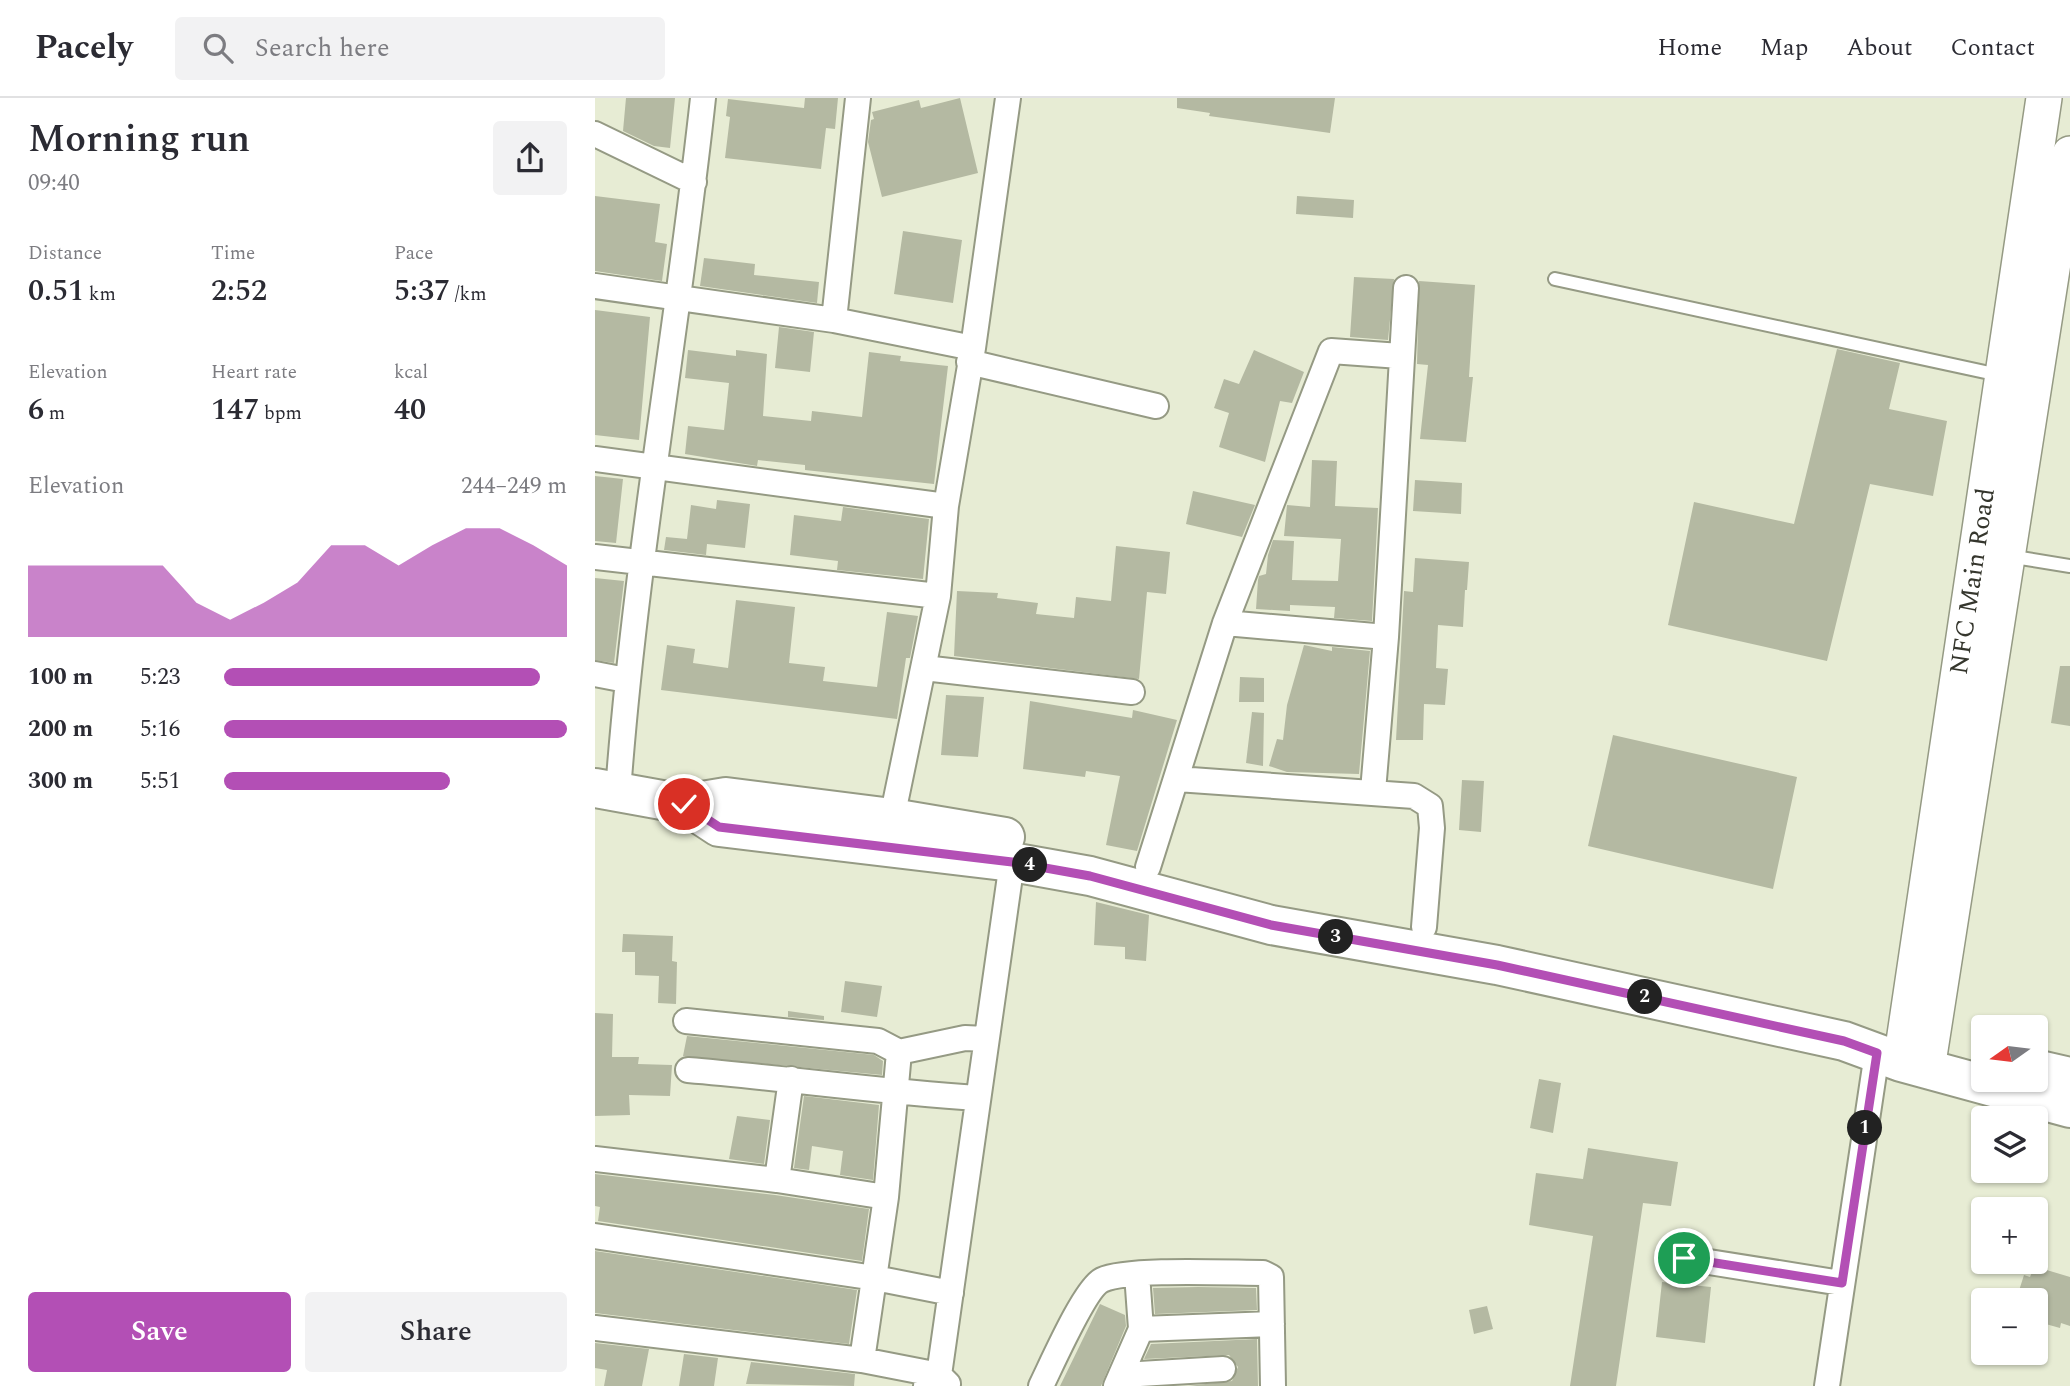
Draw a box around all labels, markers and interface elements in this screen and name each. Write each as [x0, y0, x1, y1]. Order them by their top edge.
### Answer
search box [175, 17, 665, 80]
text: Pacely [35, 23, 133, 73]
text: Search here [255, 28, 390, 68]
icon: search [199, 29, 237, 67]
text: Home [1657, 30, 1722, 66]
text: Map [1760, 30, 1808, 66]
text: About [1846, 30, 1912, 66]
text: Contact [1950, 30, 2035, 66]
text: Morning run [28, 111, 250, 169]
button: share [493, 121, 567, 195]
text: 09:40 [28, 166, 80, 201]
text: Distance [28, 239, 102, 268]
text: Time [211, 239, 255, 268]
text: Pace [394, 239, 433, 268]
text: 0.51 [28, 268, 84, 314]
text: 2:52 [211, 268, 267, 314]
text: 5:37 [394, 268, 450, 314]
text: km [84, 280, 116, 309]
text: /km [450, 280, 487, 309]
text: Elevation [28, 358, 108, 387]
text: Heart rate [211, 358, 297, 387]
text: kcal [394, 358, 428, 387]
text: 6 [28, 387, 44, 433]
text: 147 [211, 387, 259, 433]
text: 40 [394, 387, 426, 433]
text: m [44, 399, 65, 428]
text: bpm [259, 399, 302, 428]
text: Elevation [28, 469, 124, 504]
text: 244–249 m [461, 469, 567, 504]
street label: NFC Main Road [1939, 485, 2006, 677]
text: 100 m [28, 660, 93, 695]
text: 5:23 [140, 660, 180, 695]
text: 200 m [28, 712, 93, 747]
text: 5:16 [140, 712, 180, 747]
text: 300 m [28, 764, 93, 799]
text: 5:51 [140, 764, 180, 799]
pin [654, 774, 714, 834]
icon: check [665, 785, 703, 823]
pin: 4 [1013, 848, 1047, 882]
text: 4 [1024, 850, 1035, 879]
pin: 3 [1319, 920, 1353, 954]
text: 3 [1330, 922, 1341, 951]
pin: 2 [1627, 979, 1663, 1014]
text: 2 [1639, 982, 1650, 1011]
north arrow [1971, 1015, 2047, 1092]
map controls [1971, 1015, 2048, 1365]
button: layers [1971, 1106, 2048, 1183]
pin: 1 [1847, 1110, 1883, 1146]
text: 1 [1859, 1113, 1870, 1142]
button: + [1971, 1197, 2048, 1274]
pin [1654, 1228, 1714, 1288]
icon: arrive [1665, 1239, 1703, 1277]
button: − [1971, 1288, 2048, 1365]
button: Save [28, 1292, 291, 1372]
button: Share [305, 1292, 567, 1372]

